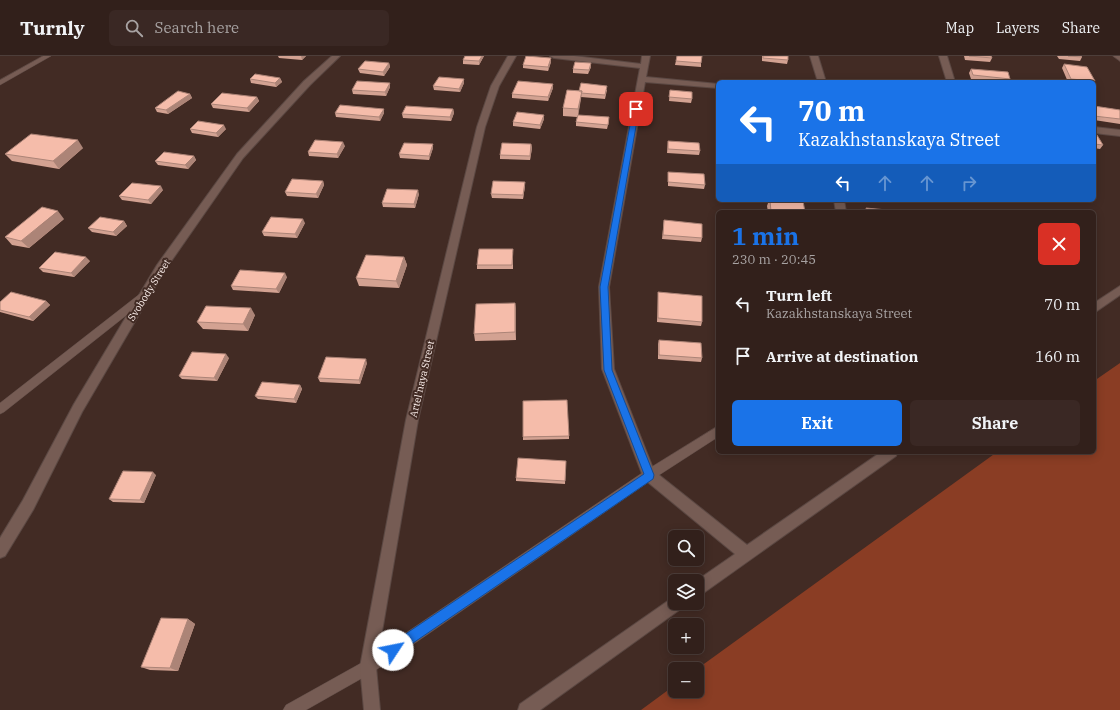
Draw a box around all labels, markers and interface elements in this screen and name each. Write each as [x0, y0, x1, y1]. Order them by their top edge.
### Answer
search box [109, 10, 389, 46]
text: Turnly [20, 16, 85, 40]
icon: search [123, 17, 145, 39]
text: Search here [155, 18, 239, 37]
text: Map [946, 19, 974, 37]
text: Layers [996, 19, 1040, 37]
text: Share [1062, 19, 1100, 37]
pin [619, 92, 653, 126]
text: 70 m [798, 92, 865, 129]
icon: left [732, 96, 784, 148]
icon: arrive [625, 98, 647, 120]
text: Kazakhstanskaya Street [798, 128, 1000, 151]
icon: left [832, 172, 854, 194]
icon: ahead [874, 172, 896, 194]
icon: ahead [916, 172, 938, 194]
icon: right [958, 172, 980, 194]
text: 1 min [732, 220, 799, 252]
button: close [1038, 223, 1080, 265]
text: 230 m · 20:45 [732, 251, 816, 268]
street label: Svobody Street [125, 256, 173, 323]
text: Turn left [766, 286, 832, 305]
icon: left [732, 293, 754, 315]
text: 70 m [1044, 295, 1080, 314]
text: Kazakhstanskaya Street [766, 305, 912, 322]
street label: Artel'naya Street [407, 339, 437, 419]
icon: arrive [732, 345, 754, 367]
text: Arrive at destination [766, 347, 918, 366]
text: 160 m [1035, 347, 1080, 366]
button: Exit [732, 400, 902, 446]
button: Share [910, 400, 1080, 446]
map controls [668, 530, 704, 698]
button: search [668, 530, 704, 566]
button: layers [668, 574, 704, 610]
button: + [668, 618, 704, 654]
position arrow [372, 629, 414, 671]
button: − [668, 662, 704, 698]

